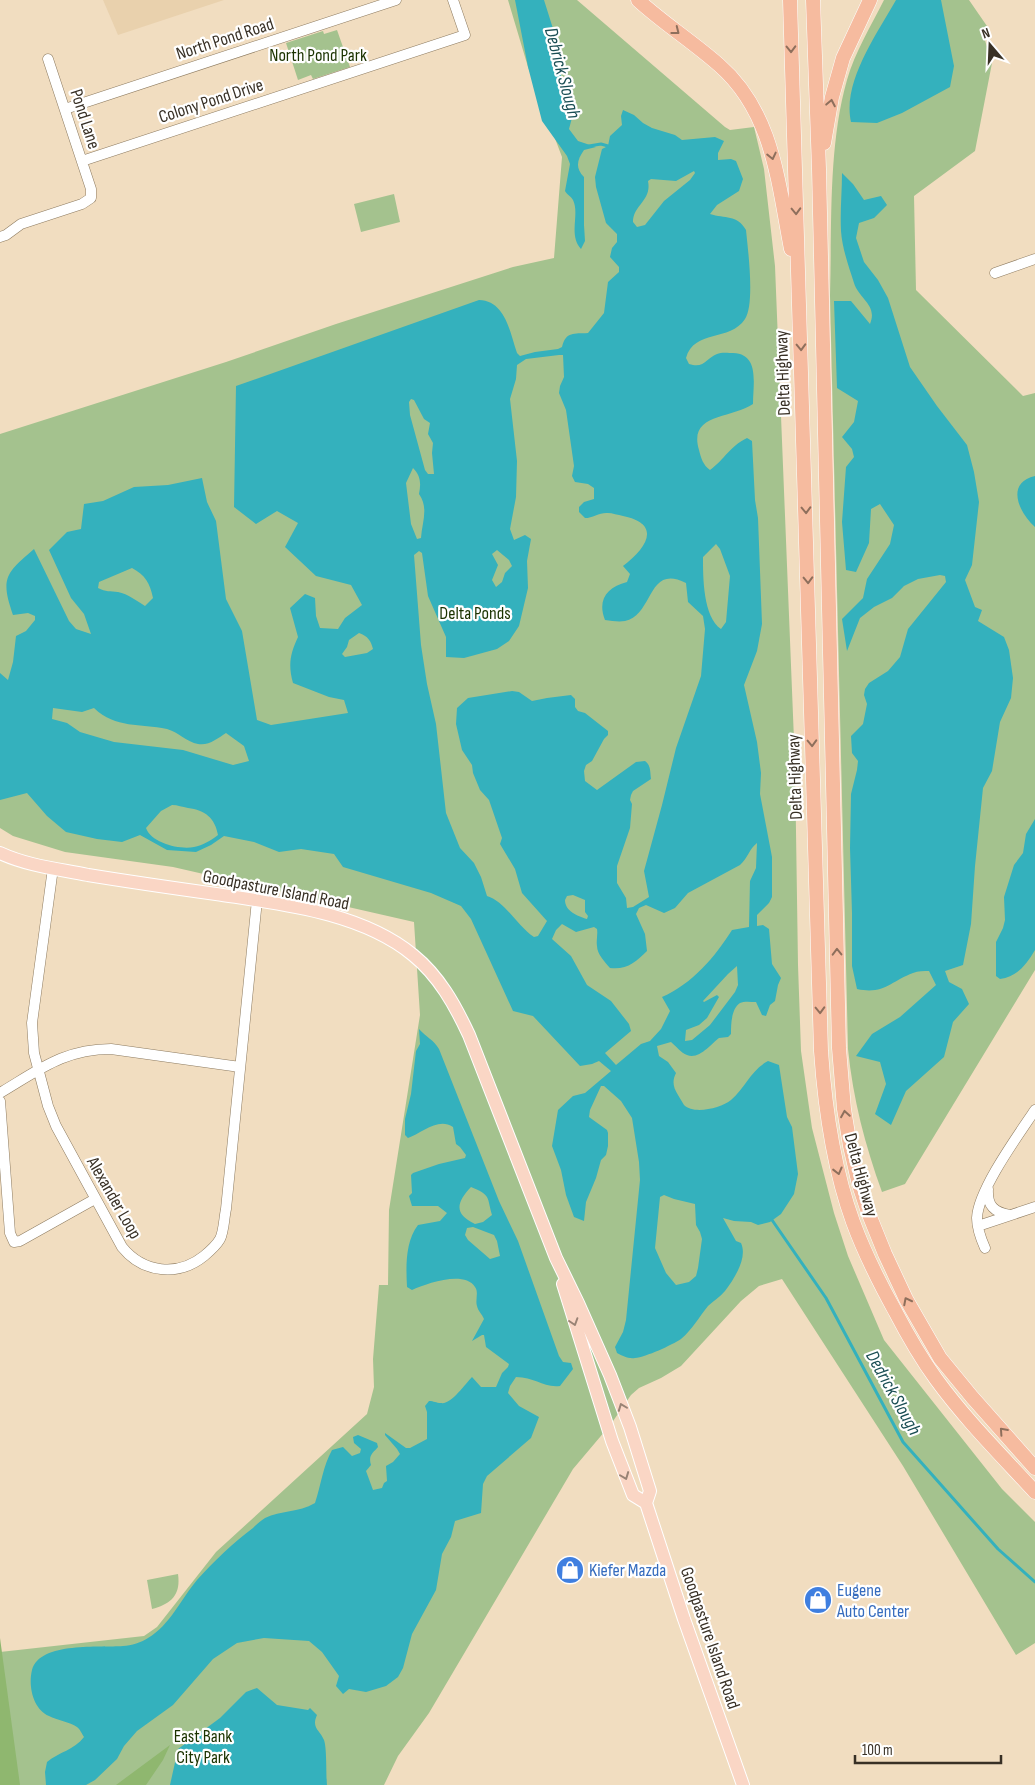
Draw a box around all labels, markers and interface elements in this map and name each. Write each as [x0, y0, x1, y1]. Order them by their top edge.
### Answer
street label: North Pond Road [174, 13, 276, 65]
north arrow [965, 20, 1015, 70]
text: N [980, 24, 992, 42]
water label: Debrick Slough [539, 25, 585, 121]
one-way arrow [670, 25, 679, 34]
park label: North Pond Park [269, 45, 367, 66]
one-way arrow [786, 45, 796, 53]
street label: Colony Pond Drive [156, 74, 266, 128]
street label: Pond Lane [65, 86, 105, 152]
one-way arrow [825, 99, 836, 108]
one-way arrow [766, 151, 777, 160]
one-way arrow [791, 207, 802, 215]
street label: Delta Highway [771, 330, 795, 416]
one-way arrow [796, 344, 806, 352]
one-way arrow [800, 506, 811, 514]
one-way arrow [802, 576, 813, 584]
park label: Delta Ponds [439, 603, 511, 624]
street label: Delta Highway [783, 734, 807, 820]
one-way arrow [807, 739, 818, 747]
street label: Goodpasture Island Road [201, 866, 351, 914]
one-way arrow [832, 948, 842, 956]
one-way arrow [815, 1006, 825, 1014]
one-way arrow [840, 1110, 851, 1118]
street label: Delta Highway [840, 1131, 882, 1219]
street label: Alexander Loop [82, 1152, 146, 1243]
one-way arrow [832, 1167, 843, 1176]
one-way arrow [903, 1297, 913, 1306]
one-way arrow [569, 1317, 579, 1325]
water label: Dedrick Slough [860, 1347, 926, 1439]
one-way arrow [618, 1403, 628, 1411]
one-way arrow [999, 1428, 1008, 1437]
one-way arrow [619, 1471, 629, 1480]
shop icon: Kiefer Mazda [555, 1555, 585, 1585]
place label: Kiefer Mazda [589, 1560, 666, 1581]
street label: Goodpasture Island Road [676, 1564, 744, 1712]
place label: Eugene Auto Center [836, 1580, 909, 1622]
shop icon: Eugene Auto Center [803, 1585, 833, 1615]
park label: East Bank City Park [174, 1726, 232, 1768]
scale bar [855, 1732, 1001, 1764]
text: 100 m [862, 1741, 893, 1760]

